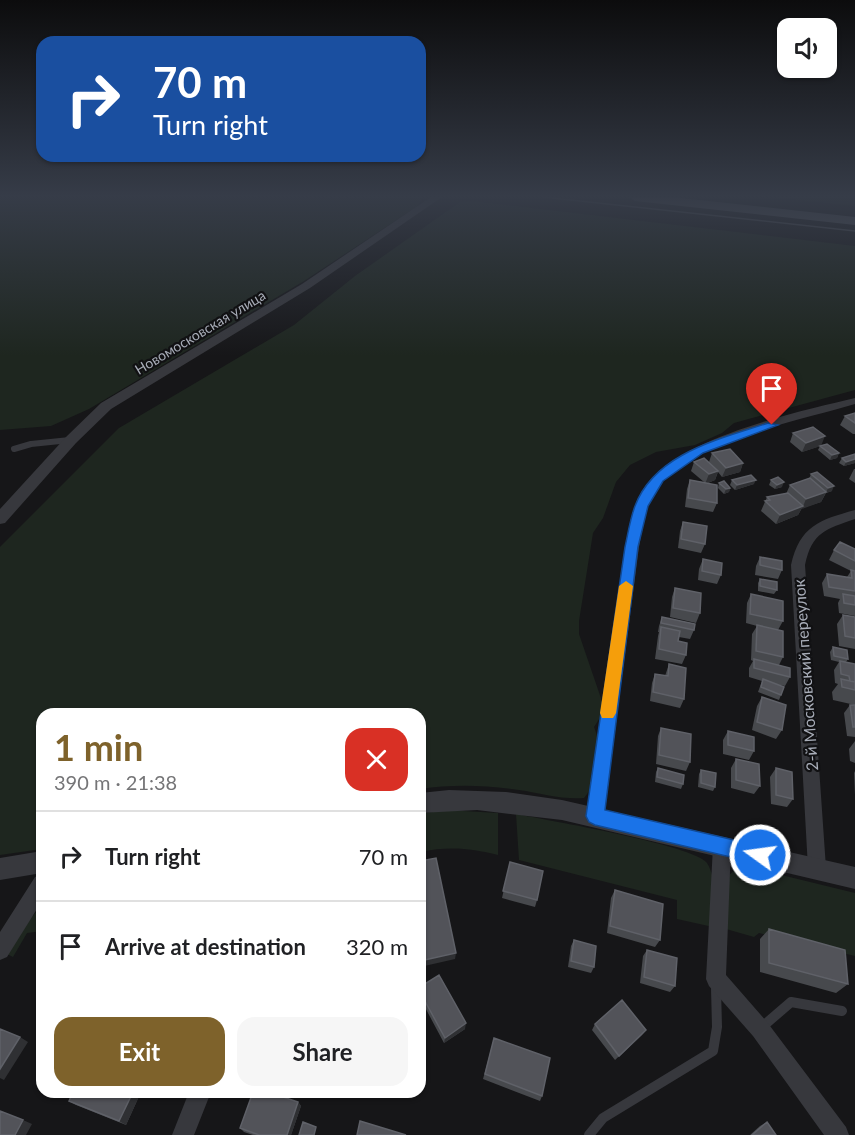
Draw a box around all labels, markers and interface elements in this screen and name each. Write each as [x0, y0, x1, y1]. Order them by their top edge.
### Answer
map controls [777, 18, 837, 78]
button: sound [777, 18, 837, 78]
text: 70 m [153, 57, 247, 107]
icon: right [54, 60, 132, 138]
text: Turn right [153, 108, 268, 141]
street label: Новомосковская улица [132, 286, 268, 378]
pin [746, 363, 797, 425]
icon: arrive [755, 372, 788, 405]
street label: 2-й Московский переулок [789, 578, 821, 771]
text: 1 min [54, 725, 143, 769]
button: close [345, 728, 408, 791]
text: 390 m · 21:38 [54, 770, 177, 794]
position arrow [728, 823, 792, 887]
icon: right [54, 840, 87, 873]
text: Turn right [105, 843, 200, 870]
text: 70 m [359, 843, 408, 870]
icon: arrive [54, 930, 87, 963]
text: Arrive at destination [105, 933, 306, 960]
text: 320 m [346, 933, 408, 960]
button: Exit [54, 1017, 225, 1086]
button: Share [237, 1017, 408, 1086]

